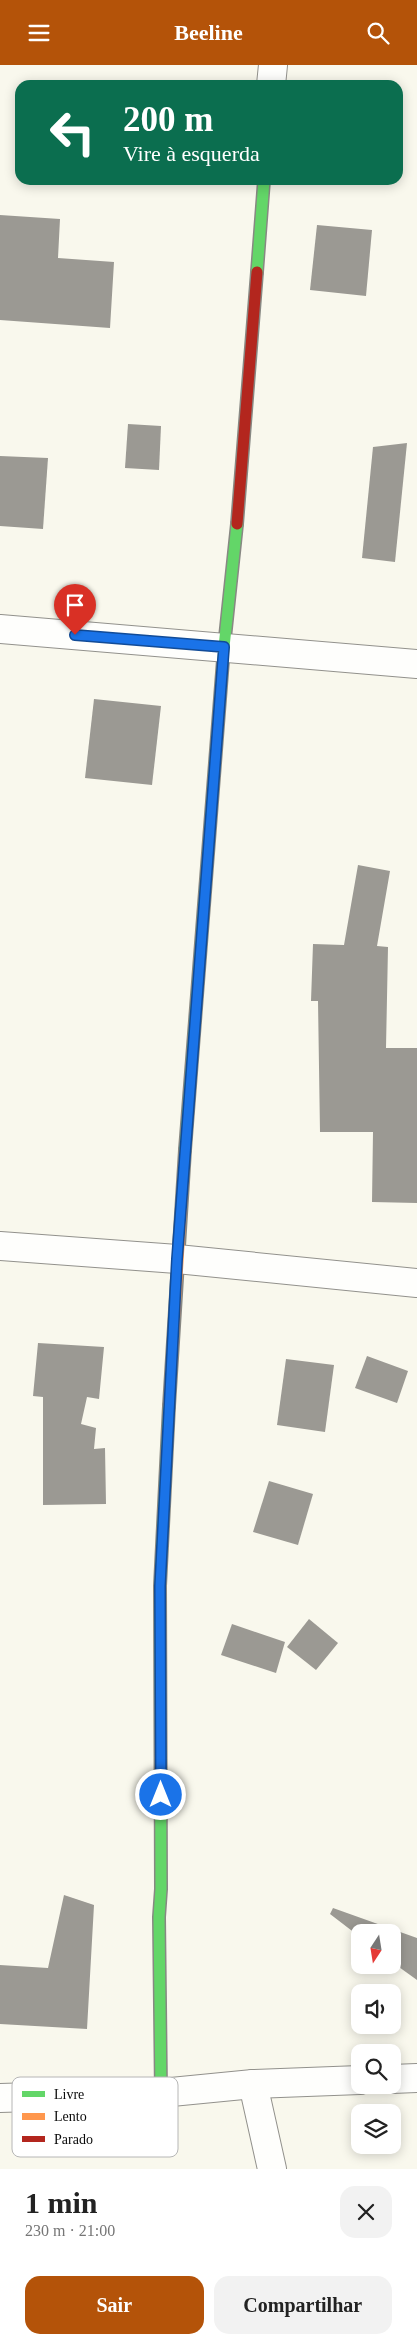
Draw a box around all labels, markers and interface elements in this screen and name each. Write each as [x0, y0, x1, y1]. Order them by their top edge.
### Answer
icon: menu [25, 19, 53, 47]
icon: search [364, 19, 392, 47]
text: Beeline [174, 20, 243, 45]
icon: left [40, 100, 105, 165]
text: 200 m [123, 100, 213, 139]
text: Vire à esquerda [123, 141, 260, 166]
pin [54, 584, 96, 635]
icon: arrive [61, 591, 89, 619]
position arrow [134, 1768, 186, 1820]
north arrow [351, 1924, 401, 1974]
map controls [351, 1924, 401, 2154]
button: sound [351, 1984, 401, 2034]
button: search [351, 2044, 401, 2094]
legend [12, 2077, 178, 2157]
text: Livre [54, 2087, 84, 2102]
button: layers [351, 2104, 401, 2154]
text: Lento [54, 2109, 87, 2124]
text: Parado [54, 2132, 93, 2147]
text: 1 min [25, 2186, 98, 2219]
button: close [340, 2186, 392, 2238]
text: 230 m · 21:00 [25, 2222, 115, 2239]
button: Sair [25, 2276, 204, 2334]
button: Compartilhar [214, 2276, 392, 2334]

